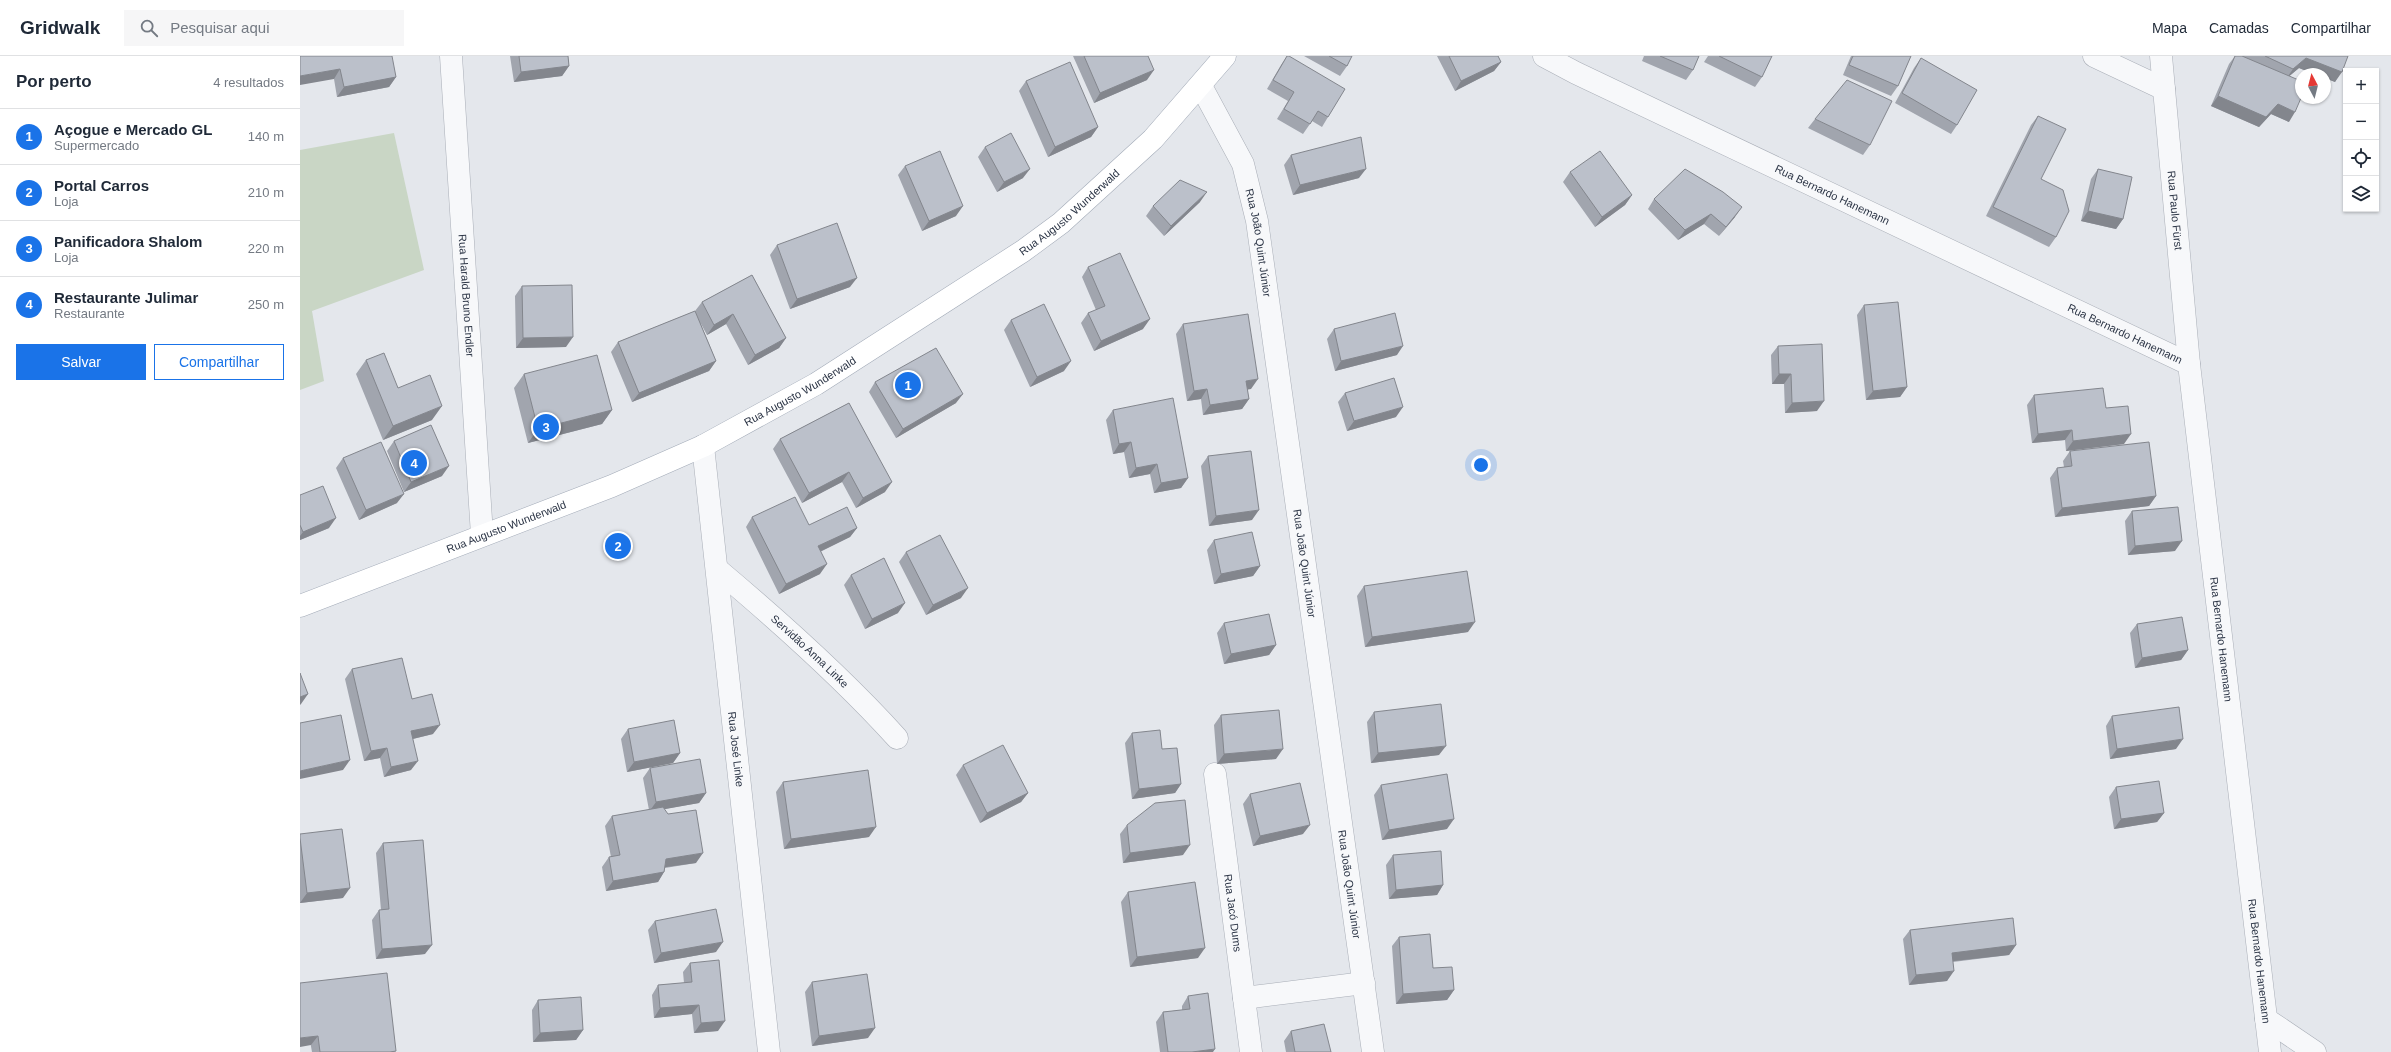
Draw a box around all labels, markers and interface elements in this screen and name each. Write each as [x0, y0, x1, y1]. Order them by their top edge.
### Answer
search box [124, 10, 404, 46]
text: Gridwalk [20, 17, 100, 38]
icon: search [138, 17, 160, 39]
text: Pesquisar aqui [170, 19, 269, 36]
text: Mapa [2152, 20, 2187, 36]
text: Camadas [2209, 20, 2269, 36]
text: Compartilhar [2291, 20, 2371, 36]
north arrow [2295, 68, 2331, 104]
map controls [2343, 68, 2379, 212]
button: + [2343, 68, 2379, 104]
text: Por perto [16, 72, 92, 91]
text: 4 resultados [213, 75, 284, 90]
button: − [2343, 104, 2379, 140]
text: Açogue e Mercado GL [54, 121, 212, 138]
text: 1 [25, 129, 33, 144]
text: 140 m [248, 129, 284, 144]
text: Supermercado [54, 138, 139, 153]
button: locate [2343, 140, 2379, 176]
street label: Rua Bernardo Hanemann [1773, 162, 1892, 227]
street label: Rua Augusto Wunderwald [1017, 167, 1122, 258]
street label: Rua Paulo Fürst [2165, 170, 2185, 251]
button: layers [2343, 176, 2379, 212]
text: Portal Carros [54, 177, 149, 194]
text: 2 [25, 185, 33, 200]
text: 210 m [248, 185, 284, 200]
street label: Rua João Quint Júnior [1243, 187, 1274, 298]
text: Loja [54, 194, 79, 209]
text: Panificadora Shalom [54, 233, 202, 250]
street label: Rua Harald Bruno Endler [457, 234, 476, 358]
text: 3 [25, 241, 33, 256]
text: 220 m [248, 241, 284, 256]
text: Loja [54, 250, 79, 265]
text: Restaurante Julimar [54, 289, 198, 306]
text: 4 [25, 297, 33, 312]
text: 250 m [248, 297, 284, 312]
street label: Rua Bernardo Hanemann [2066, 301, 2184, 366]
text: Restaurante [54, 306, 125, 321]
button: Salvar [16, 344, 146, 380]
button: Compartilhar [154, 344, 284, 380]
street label: Rua Augusto Wunderwald [742, 354, 858, 428]
pin: 1 [895, 370, 921, 400]
pin: 3 [533, 412, 559, 442]
pin: 4 [401, 448, 427, 478]
your location [1471, 455, 1491, 475]
street label: Rua Augusto Wunderwald [445, 498, 568, 555]
street label: Rua João Quint Júnior [1291, 508, 1318, 619]
pin: 2 [605, 531, 631, 561]
street label: Rua Bernardo Hanemann [2208, 576, 2235, 702]
street label: Servidão Anna Linke [769, 612, 851, 690]
street label: Rua José Linke [726, 711, 746, 788]
street label: Rua João Quint Júnior [1336, 829, 1363, 940]
street label: Rua Jacó Dums [1222, 873, 1244, 953]
street label: Rua Bernardo Hanemann [2246, 898, 2273, 1024]

